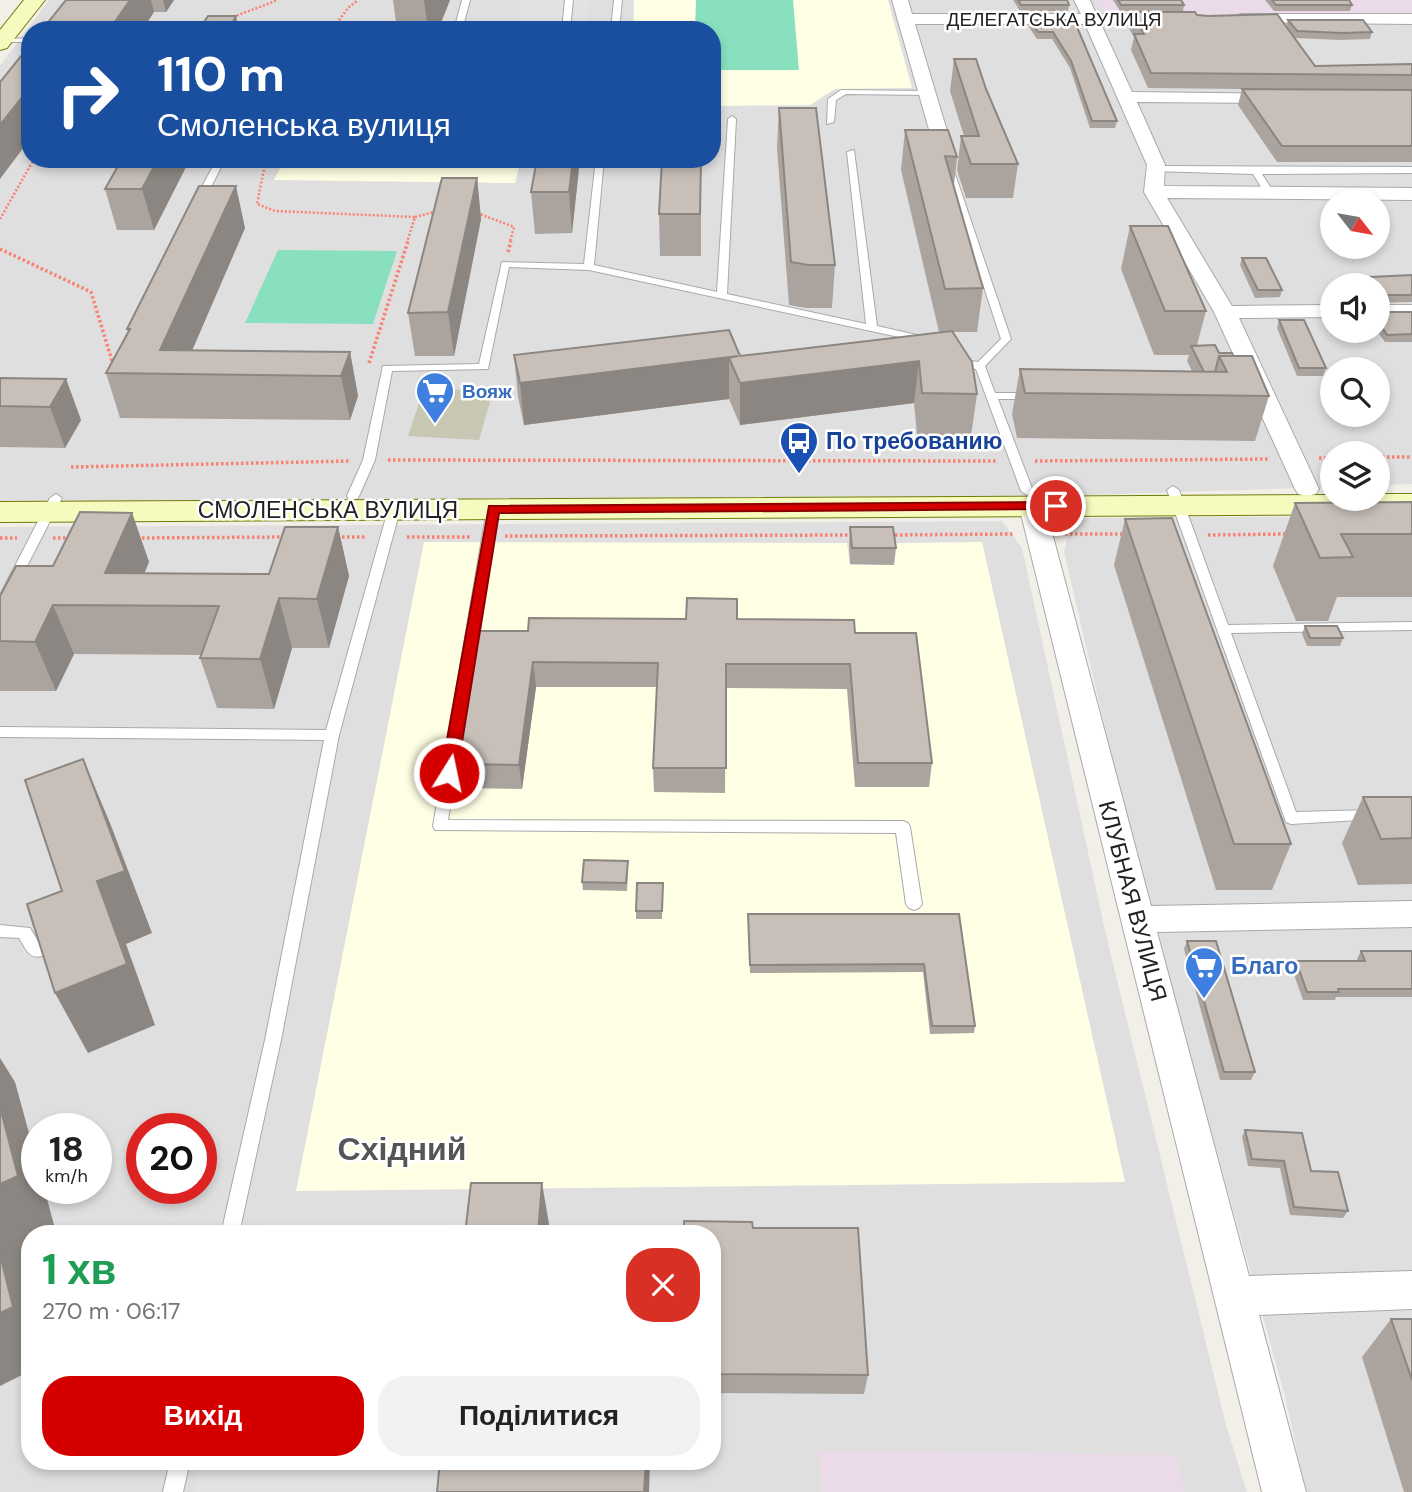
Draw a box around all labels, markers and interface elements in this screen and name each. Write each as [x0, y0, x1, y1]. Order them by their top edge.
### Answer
street label: ДЕЛЕГАТСЬКА ВУЛИЦЯ [947, 7, 1161, 32]
text: 110 m [157, 42, 285, 106]
icon: right [42, 49, 133, 140]
text: Смоленська вулиця [157, 104, 451, 146]
north arrow [1320, 189, 1390, 259]
map controls [1320, 189, 1390, 511]
button: sound [1320, 273, 1390, 343]
button: search [1320, 357, 1390, 427]
supermarket icon: Вояж [414, 370, 456, 425]
place label: Вояж [462, 379, 512, 404]
bus stop icon: По требованию [778, 420, 820, 475]
place label: По требованию [826, 426, 1002, 456]
button: layers [1320, 441, 1390, 511]
pin [1026, 476, 1086, 536]
icon: arrive [1037, 487, 1075, 525]
street label: СМОЛЕНСЬКА ВУЛИЦЯ [198, 495, 458, 525]
position arrow [412, 736, 486, 810]
street label: КЛУБНАЯ ВУЛИЦЯ [1092, 797, 1174, 1005]
supermarket icon: Благо [1183, 945, 1225, 1000]
place label: Благо [1231, 951, 1298, 981]
speed limit sign: 20 [126, 1113, 217, 1204]
text: 18 [49, 1126, 84, 1172]
district label: Східний [338, 1128, 466, 1170]
text: km/h [45, 1164, 88, 1188]
text: 1 хв [42, 1242, 116, 1297]
button: close [626, 1248, 700, 1322]
text: 270 m · 06:17 [42, 1296, 180, 1326]
button: Вихід [42, 1376, 364, 1456]
button: Поділитися [378, 1376, 700, 1456]

